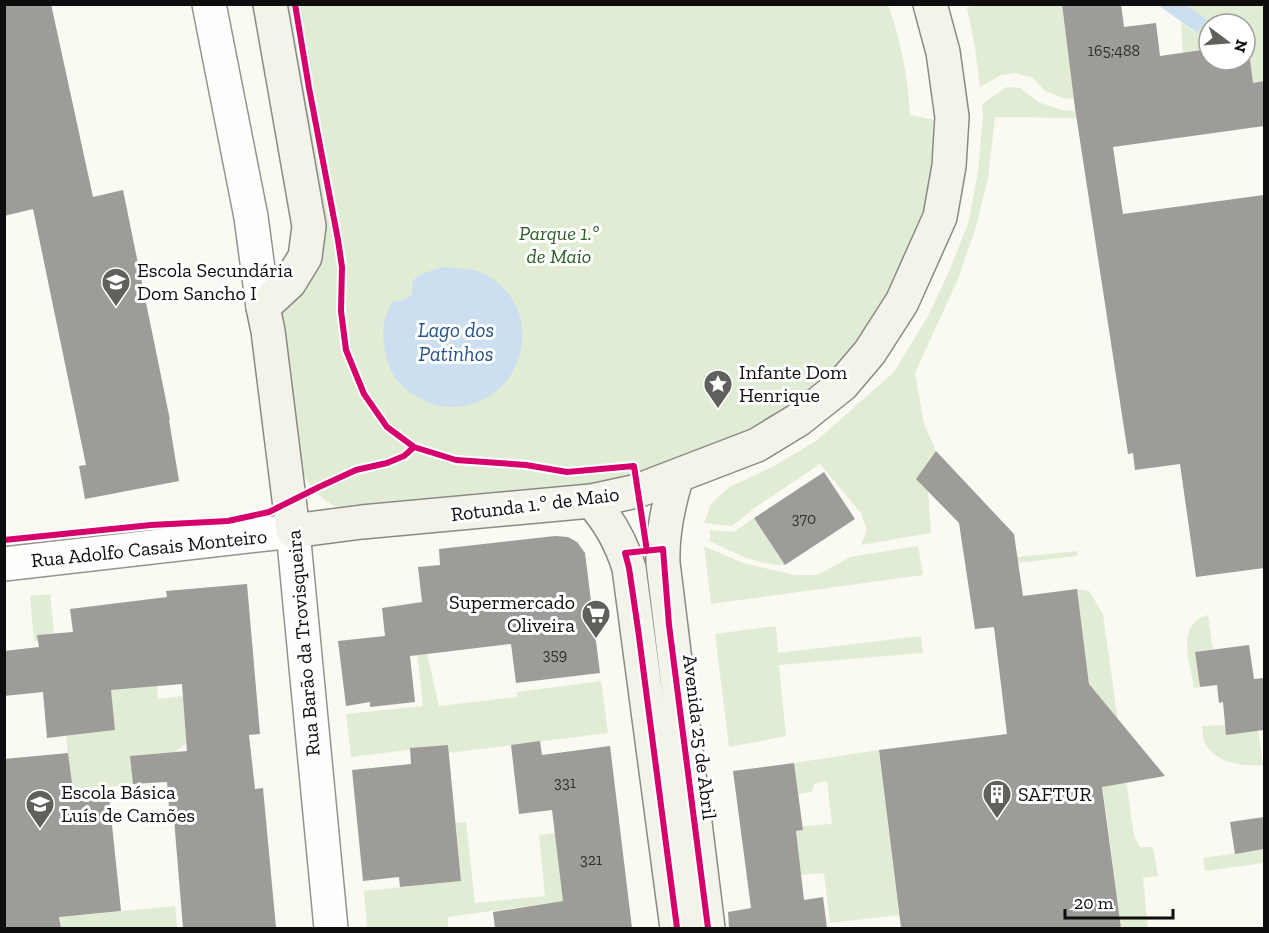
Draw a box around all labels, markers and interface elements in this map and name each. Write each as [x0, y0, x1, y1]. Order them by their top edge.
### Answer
north arrow [1197, 12, 1257, 72]
text: N [1230, 38, 1252, 54]
house number: 165;488 [1088, 41, 1140, 60]
park label: Parque 1.º de Maio [519, 221, 599, 268]
place label: Escola Secundária Dom Sancho I [137, 258, 293, 305]
school or university icon: Escola Secundária Dom Sancho I [100, 266, 132, 308]
water label: Lago dos Patinhos [418, 317, 494, 366]
place label: Infante Dom Henrique [739, 360, 848, 407]
place icon: Infante Dom Henrique [702, 368, 734, 410]
street label: Rotunda 1.º de Maio [449, 482, 621, 526]
house number: 370 [792, 509, 816, 528]
street label: Rua Adolfo Casais Monteiro [30, 524, 268, 572]
street label: Rua Barão da Trovisqueira [281, 528, 325, 757]
place label: Supermercado Oliveira [449, 590, 575, 637]
supermarket icon: Supermercado Oliveira [580, 598, 612, 640]
house number: 359 [543, 645, 567, 664]
street label: Avenida 25 de Abril [678, 653, 722, 821]
house number: 331 [554, 773, 576, 792]
building icon: SAFTUR [981, 778, 1013, 820]
place label: Escola Básica Luís de Camões [61, 780, 195, 827]
place label: SAFTUR [1018, 782, 1092, 806]
school or university icon: Escola Básica Luís de Camões [24, 788, 56, 830]
house number: 321 [580, 850, 602, 869]
scale bar [1065, 882, 1173, 920]
text: 20 m [1074, 892, 1114, 914]

